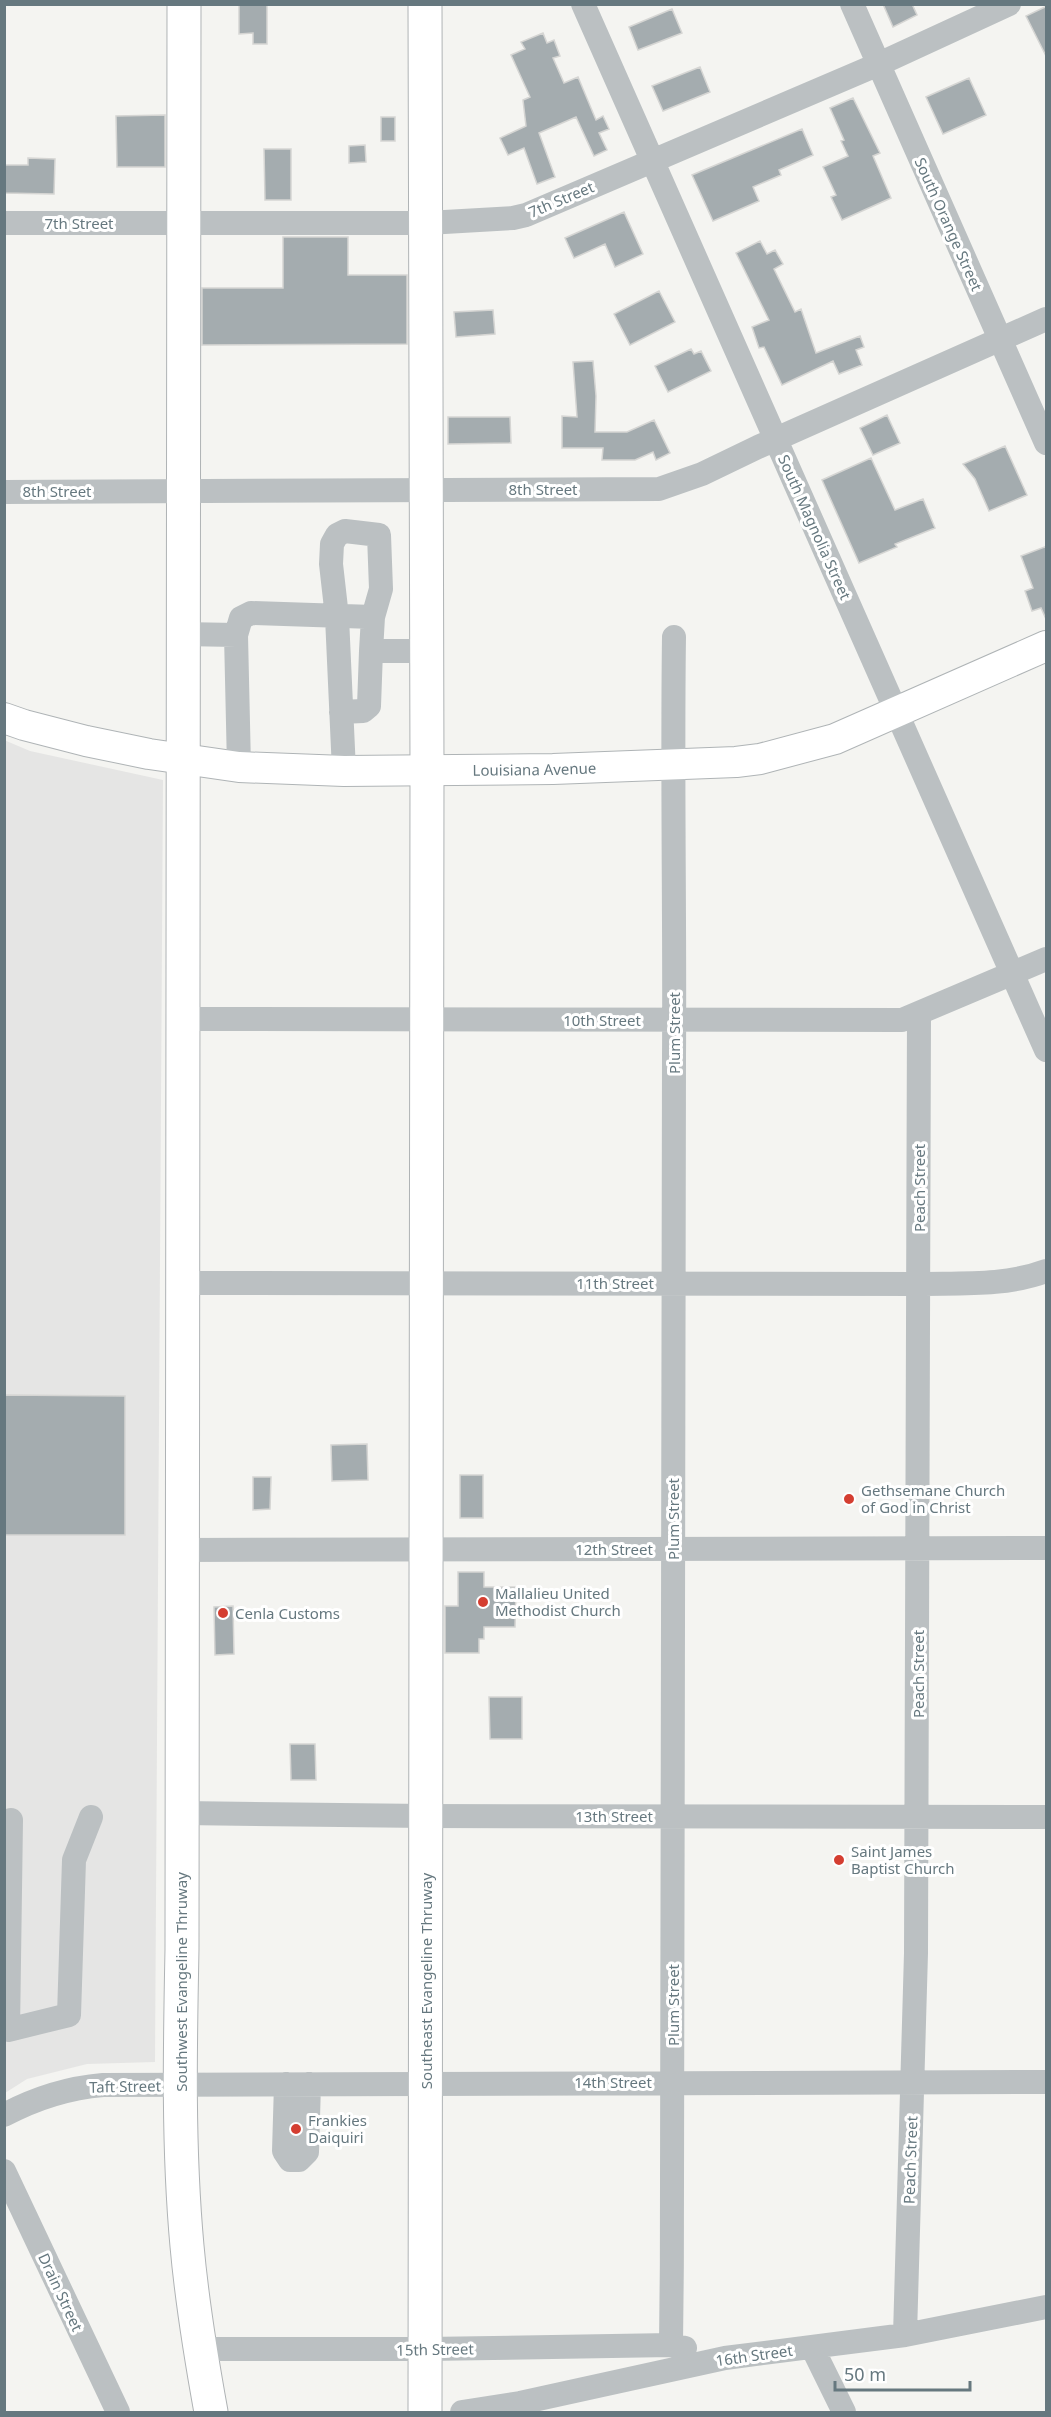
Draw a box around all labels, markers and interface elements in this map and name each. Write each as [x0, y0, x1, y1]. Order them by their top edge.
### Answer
street label: South Orange Street [911, 154, 988, 294]
street label: 7th Street [525, 176, 597, 222]
street label: 7th Street [44, 213, 114, 233]
street label: South Magnolia Street [774, 451, 856, 603]
street label: 8th Street [508, 479, 578, 499]
street label: 8th Street [22, 481, 92, 501]
street label: Louisiana Avenue [472, 757, 597, 780]
street label: Plum Street [664, 991, 684, 1074]
street label: 10th Street [563, 1010, 641, 1030]
street label: Peach Street [909, 1143, 929, 1232]
street label: 11th Street [576, 1273, 654, 1293]
street label: Plum Street [663, 1477, 683, 1560]
place label: Gethsemane Church of God in Christ [861, 1480, 1005, 1517]
marker: Gethsemane Church of God in Christ [842, 1492, 856, 1506]
street label: 12th Street [575, 1539, 653, 1559]
place label: Mallalieu United Methodist Church [495, 1583, 621, 1620]
marker: Mallalieu United Methodist Church [476, 1595, 490, 1609]
place label: Cenla Customs [235, 1603, 340, 1623]
marker: Cenla Customs [216, 1606, 230, 1620]
street label: Peach Street [908, 1629, 928, 1718]
street label: 13th Street [575, 1806, 653, 1826]
place label: Saint James Baptist Church [851, 1841, 955, 1878]
marker: Saint James Baptist Church [832, 1853, 846, 1867]
street label: Southwest Evangeline Thruway [171, 1872, 191, 2092]
street label: Southeast Evangeline Thruway [416, 1873, 436, 2089]
street label: Plum Street [663, 1963, 683, 2046]
street label: 14th Street [574, 2072, 652, 2092]
street label: Taft Street [89, 2075, 162, 2097]
place label: Frankies Daiquiri [308, 2110, 367, 2147]
street label: Peach Street [898, 2115, 922, 2204]
marker: Frankies Daiquiri [289, 2122, 303, 2136]
street label: Drain Street [34, 2250, 88, 2335]
street label: 15th Street [396, 2338, 475, 2360]
street label: 16th Street [714, 2340, 794, 2370]
scale bar [835, 2354, 970, 2392]
text: 50 m [844, 2362, 886, 2386]

